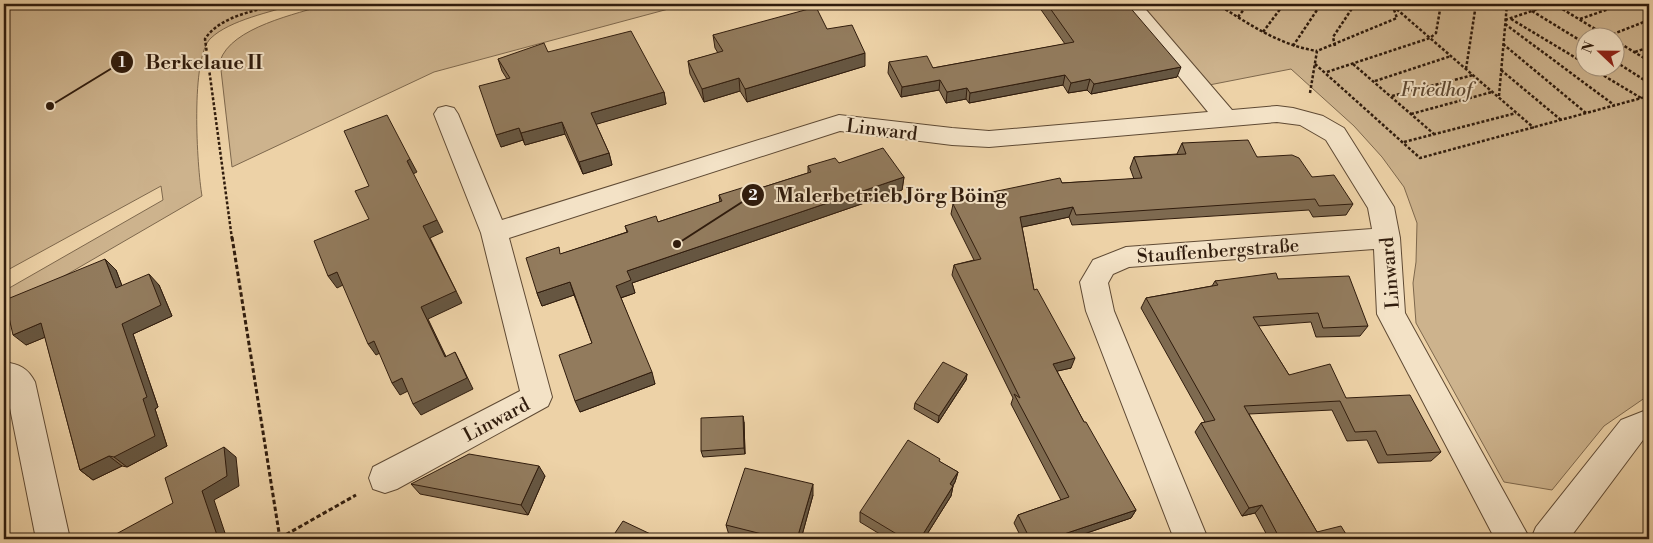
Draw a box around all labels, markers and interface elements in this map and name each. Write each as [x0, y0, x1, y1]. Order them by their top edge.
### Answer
north arrow [1576, 28, 1626, 78]
text: N [1578, 39, 1599, 56]
callout: Berkelaue II [110, 45, 272, 80]
text: Berkelaue II [145, 51, 263, 76]
text: 1 [118, 53, 126, 72]
park label: Friedhof [1400, 78, 1477, 102]
street label: Linward [845, 114, 919, 146]
callout: Malerbetrieb Jörg Böing [741, 177, 1016, 212]
text: Malerbetrieb Jörg Böing [776, 184, 1007, 209]
text: 2 [748, 186, 758, 205]
street label: Stauffenbergstraße [1136, 233, 1300, 269]
street label: Linward [1375, 236, 1405, 310]
street label: Linward [459, 392, 534, 447]

